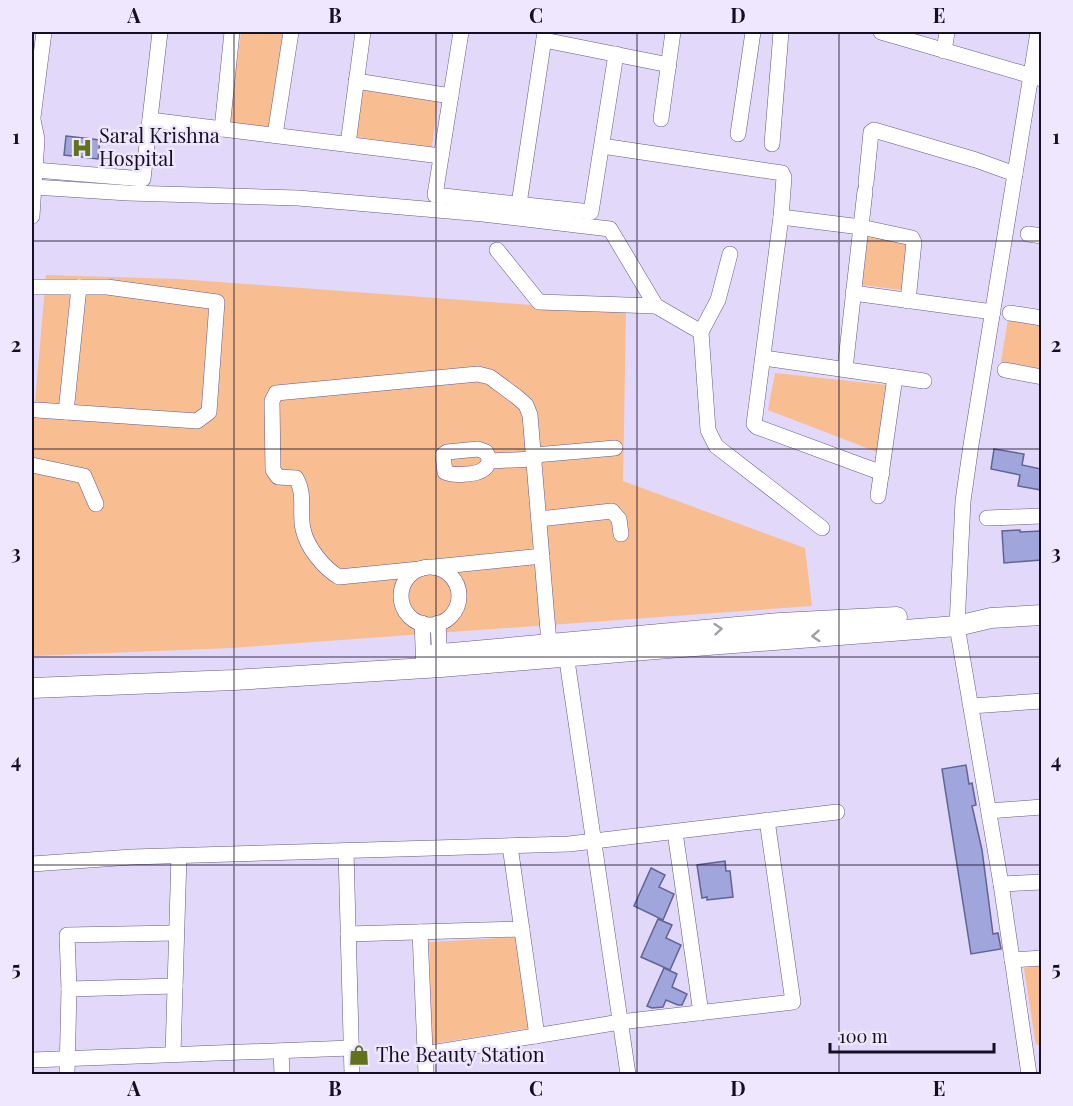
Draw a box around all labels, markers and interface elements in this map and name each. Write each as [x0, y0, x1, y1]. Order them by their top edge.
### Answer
text: A [126, 1, 141, 28]
text: B [328, 1, 342, 28]
text: C [529, 1, 543, 28]
text: D [730, 1, 746, 28]
text: E [933, 1, 945, 28]
place label: Saral Krishna Hospital [99, 121, 220, 171]
text: 1 [12, 122, 20, 149]
text: 1 [1052, 122, 1060, 149]
hospital icon: Saral Krishna Hospital [70, 136, 94, 160]
text: 2 [11, 330, 21, 357]
text: 2 [1051, 330, 1061, 357]
text: 3 [11, 538, 21, 565]
text: 3 [1051, 538, 1061, 565]
one-way arrow [714, 623, 723, 636]
one-way arrow [812, 629, 821, 642]
text: 4 [11, 746, 21, 773]
text: 4 [1051, 746, 1061, 773]
text: 5 [11, 954, 21, 981]
text: 5 [1051, 954, 1061, 981]
scale bar [830, 1016, 994, 1054]
text: 100 m [839, 1024, 888, 1048]
place label: The Beauty Station [376, 1040, 545, 1067]
shop icon: The Beauty Station [347, 1043, 371, 1067]
text: A [126, 1074, 141, 1101]
text: B [328, 1074, 342, 1101]
text: C [529, 1074, 543, 1101]
text: D [730, 1074, 746, 1101]
text: E [933, 1074, 945, 1101]

